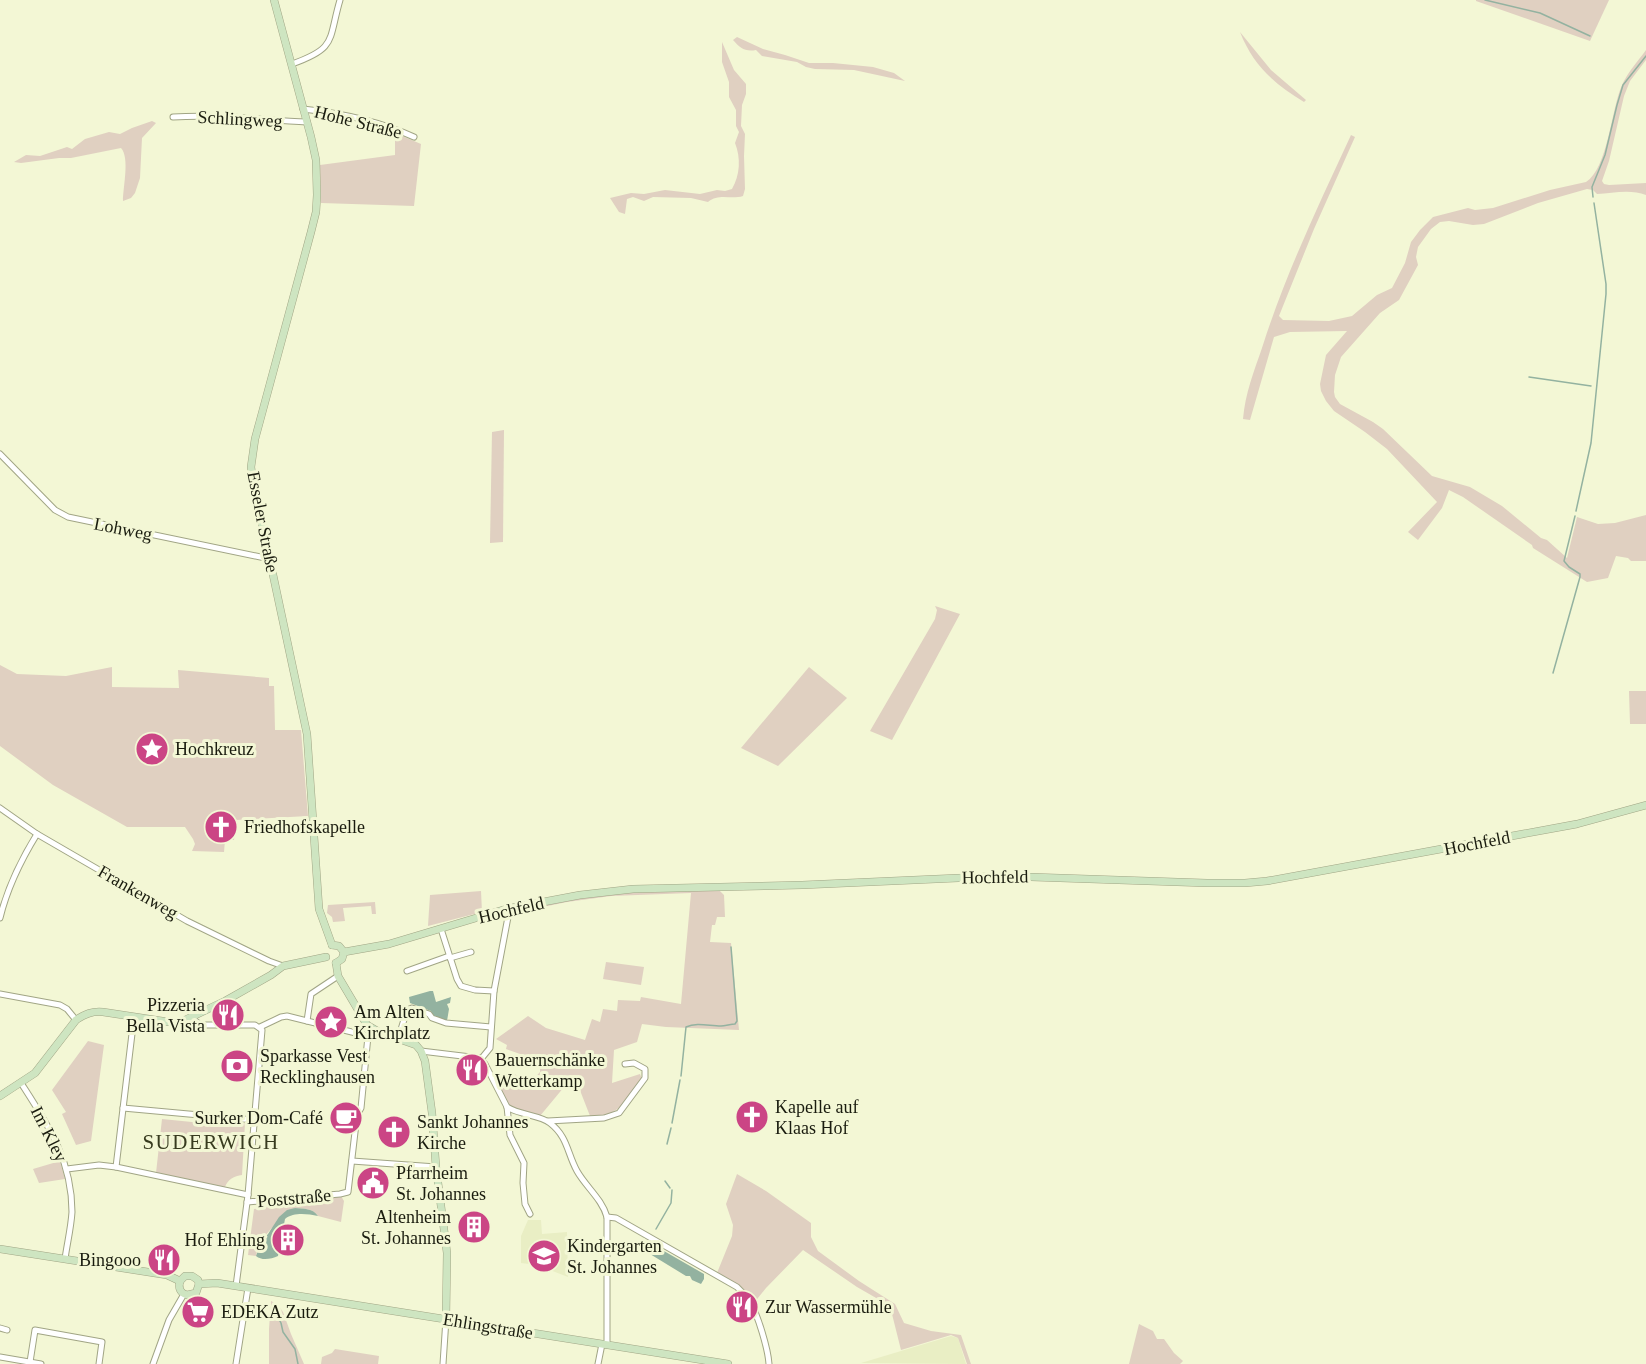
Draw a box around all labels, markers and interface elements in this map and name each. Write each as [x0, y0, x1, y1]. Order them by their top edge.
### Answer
street label: Hohe Straße [312, 101, 404, 143]
street label: Schlingweg [197, 107, 283, 131]
street label: Esseler Straße [243, 470, 283, 574]
street label: Lohweg [92, 514, 154, 544]
place icon: Hochkreuz [134, 731, 170, 767]
place label: Hochkreuz [175, 739, 254, 759]
church icon: Friedhofskapelle [203, 809, 239, 845]
place label: Friedhofskapelle [244, 817, 365, 837]
street label: Hochfeld [1442, 827, 1512, 859]
street label: Frankenweg [94, 861, 182, 923]
street label: Hochfeld [961, 866, 1029, 888]
street label: Hochfeld [476, 893, 546, 927]
place label: Pizzeria Bella Vista [126, 995, 205, 1036]
restaurant icon: Pizzeria Bella Vista [210, 997, 246, 1033]
place label: Am Alten Kirchplatz [354, 1002, 430, 1043]
place icon: Am Alten Kirchplatz [313, 1004, 349, 1040]
place label: Sparkasse Vest Recklinghausen [260, 1046, 375, 1087]
bank icon: Sparkasse Vest Recklinghausen [219, 1048, 255, 1084]
place label: Bauernschänke Wetterkamp [495, 1050, 605, 1091]
restaurant icon: Bauernschänke Wetterkamp [454, 1052, 490, 1088]
place label: Kapelle auf Klaas Hof [775, 1097, 858, 1138]
church icon: Kapelle auf Klaas Hof [734, 1099, 770, 1135]
cafe icon: Surker Dom-Café [328, 1100, 364, 1136]
street label: Im Kley [27, 1103, 71, 1165]
place label: Surker Dom-Café [195, 1108, 323, 1128]
place label: Sankt Johannes Kirche [417, 1112, 529, 1153]
church icon: Sankt Johannes Kirche [376, 1114, 412, 1150]
district label: SUDERWICH [142, 1130, 280, 1154]
place label: Pfarrheim St. Johannes [396, 1163, 486, 1204]
public building icon: Pfarrheim St. Johannes [355, 1165, 391, 1201]
street label: Poststraße [256, 1185, 332, 1211]
place label: Altenheim St. Johannes [361, 1207, 451, 1248]
building icon: Altenheim St. Johannes [456, 1209, 492, 1245]
building icon: Hof Ehling [270, 1222, 306, 1258]
place label: Hof Ehling [185, 1230, 265, 1250]
place label: Kindergarten St. Johannes [567, 1236, 662, 1277]
school or university icon: Kindergarten St. Johannes [526, 1238, 562, 1274]
restaurant icon: Bingooo [146, 1242, 182, 1278]
place label: Bingooo [79, 1250, 141, 1270]
restaurant icon: Zur Wassermühle [724, 1289, 760, 1325]
supermarket icon: EDEKA Zutz [180, 1294, 216, 1330]
place label: Zur Wassermühle [765, 1297, 892, 1317]
place label: EDEKA Zutz [221, 1302, 318, 1322]
street label: Ehlingstraße [442, 1309, 534, 1343]

